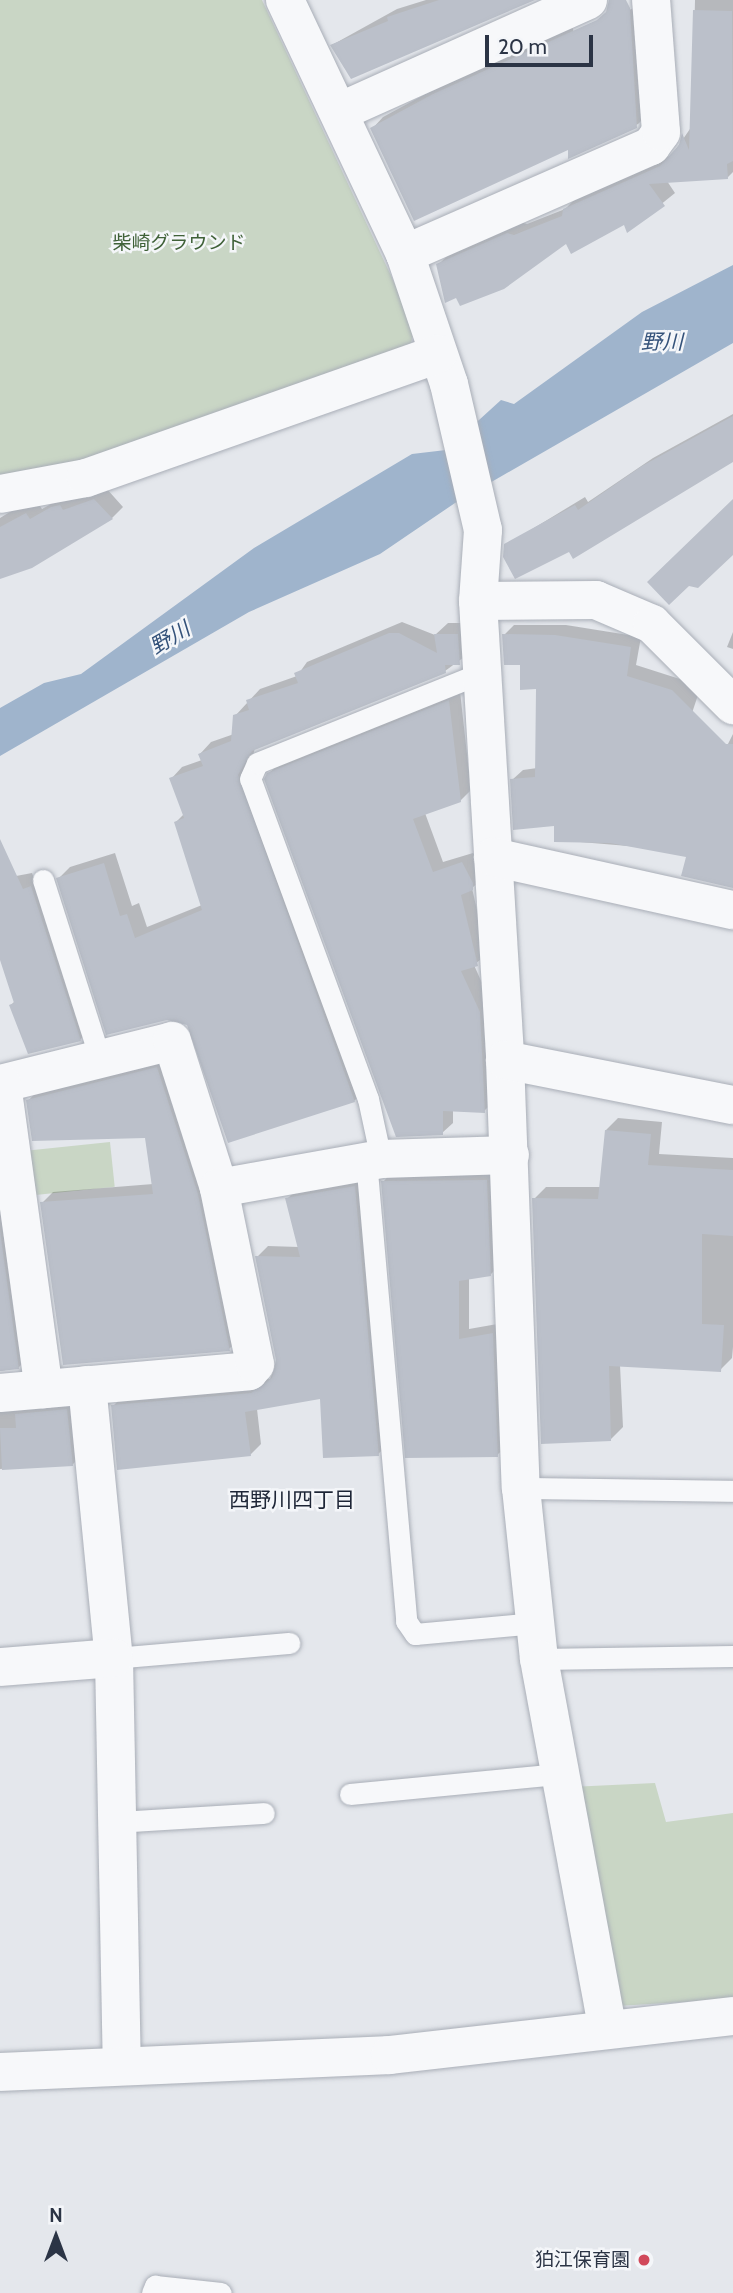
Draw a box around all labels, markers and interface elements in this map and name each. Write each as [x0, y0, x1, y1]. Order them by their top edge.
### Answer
scale bar [488, 21, 596, 65]
text: 20 m [498, 34, 547, 59]
park label: 柴崎グラウンド [113, 232, 245, 254]
water label: 野川 [641, 329, 683, 355]
water label: 野川 [146, 616, 194, 660]
district label: 西野川四丁目 [229, 1487, 355, 1513]
north arrow [21, 2202, 91, 2272]
text: N [49, 2204, 63, 2227]
place label: 狛江保育園 [535, 2249, 630, 2271]
marker: 狛江保育園 [636, 2252, 652, 2268]

